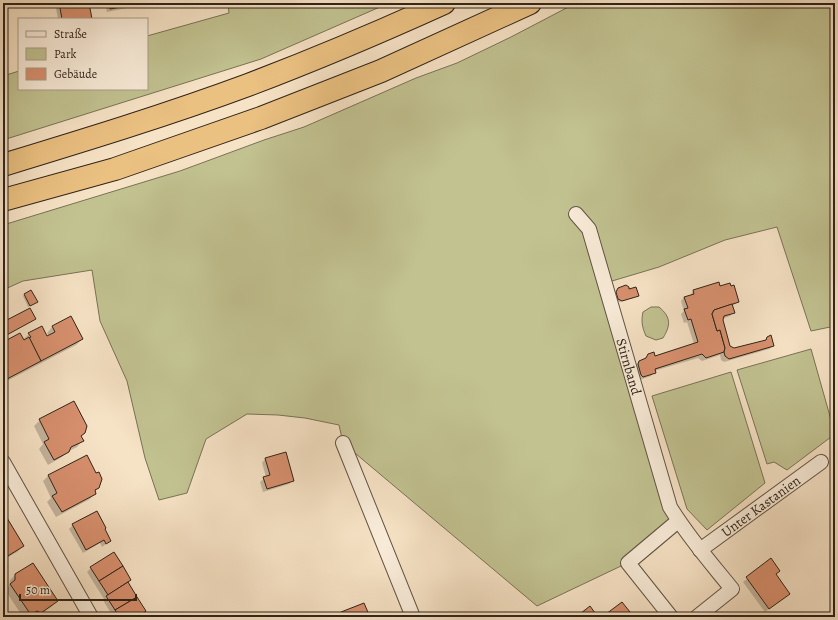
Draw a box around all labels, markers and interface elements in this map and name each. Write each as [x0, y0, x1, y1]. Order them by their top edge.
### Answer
legend [18, 18, 148, 90]
text: Straße [54, 26, 87, 42]
text: Park [54, 46, 77, 62]
text: Gebäude [54, 66, 97, 82]
street label: Stirnband [612, 336, 646, 397]
street label: Unter Kastanien [717, 470, 804, 541]
scale bar [20, 576, 136, 602]
text: 50 m [26, 582, 50, 598]

